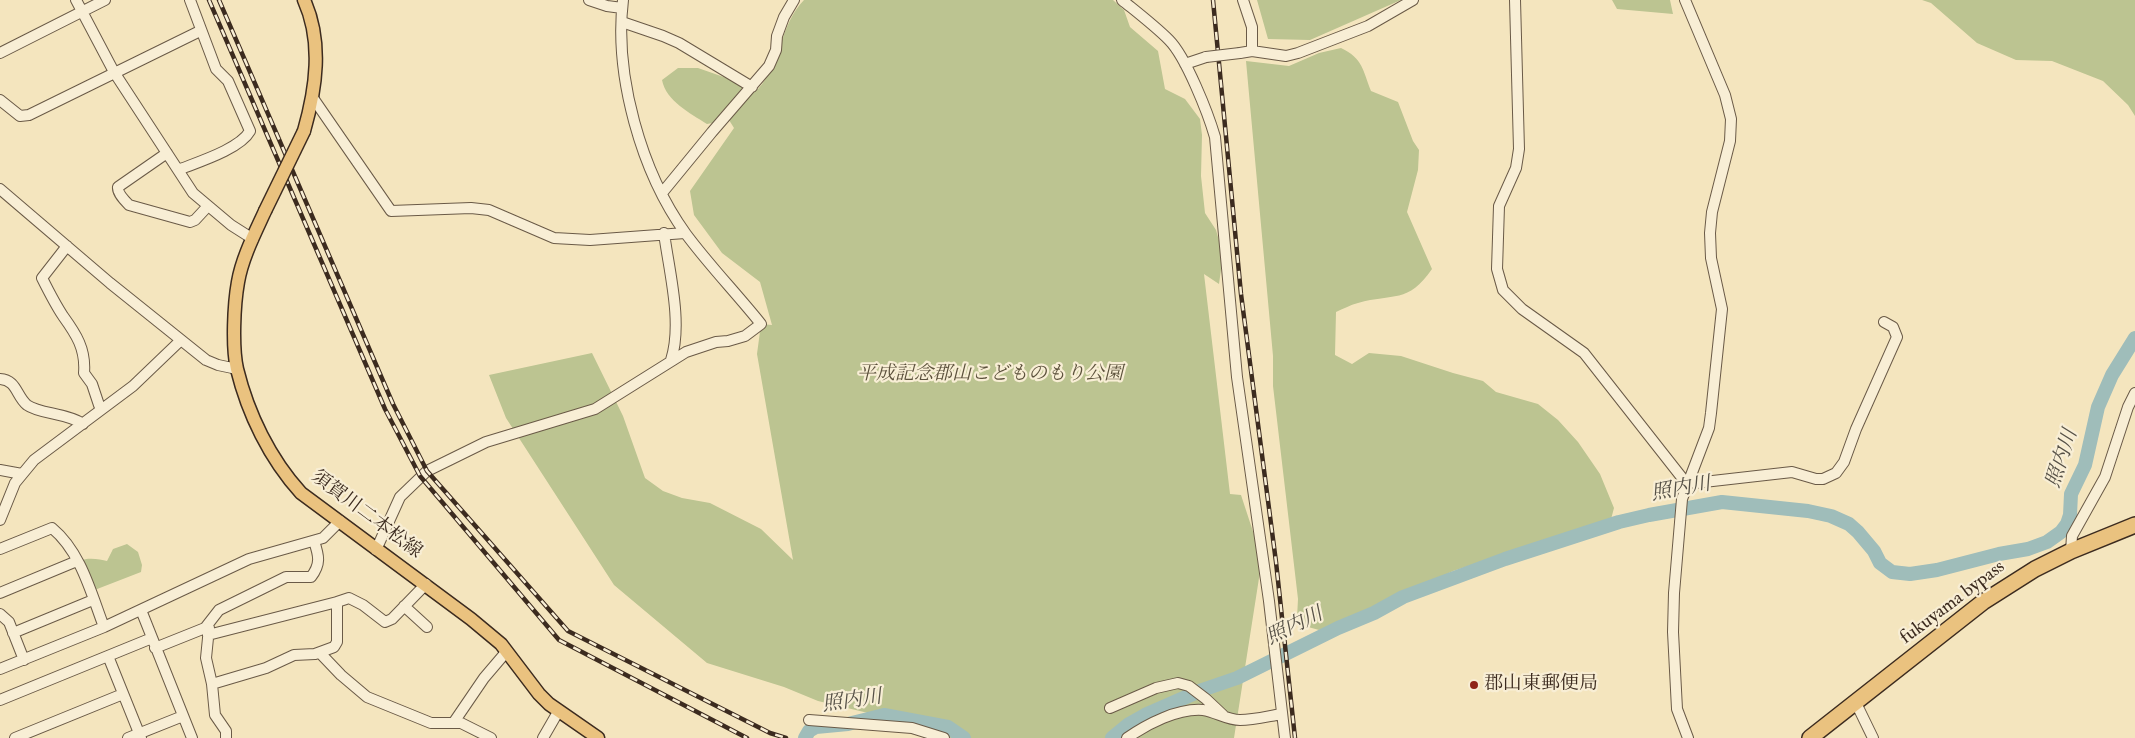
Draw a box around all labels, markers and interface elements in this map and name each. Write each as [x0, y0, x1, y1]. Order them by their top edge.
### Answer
park label: 平成記念郡山こどものもり公園 [857, 364, 1123, 386]
water label: 照内川 [2042, 427, 2084, 491]
street label: 須賀川二本松線 [306, 466, 426, 564]
water label: 照内川 [1649, 473, 1713, 507]
street label: fukuyama bypass [1896, 556, 2010, 650]
water label: 照内川 [1263, 603, 1327, 651]
place label: 郡山東郵便局 [1484, 674, 1598, 696]
marker: 郡山東郵便局 [1468, 679, 1480, 691]
water label: 照内川 [821, 686, 883, 718]

